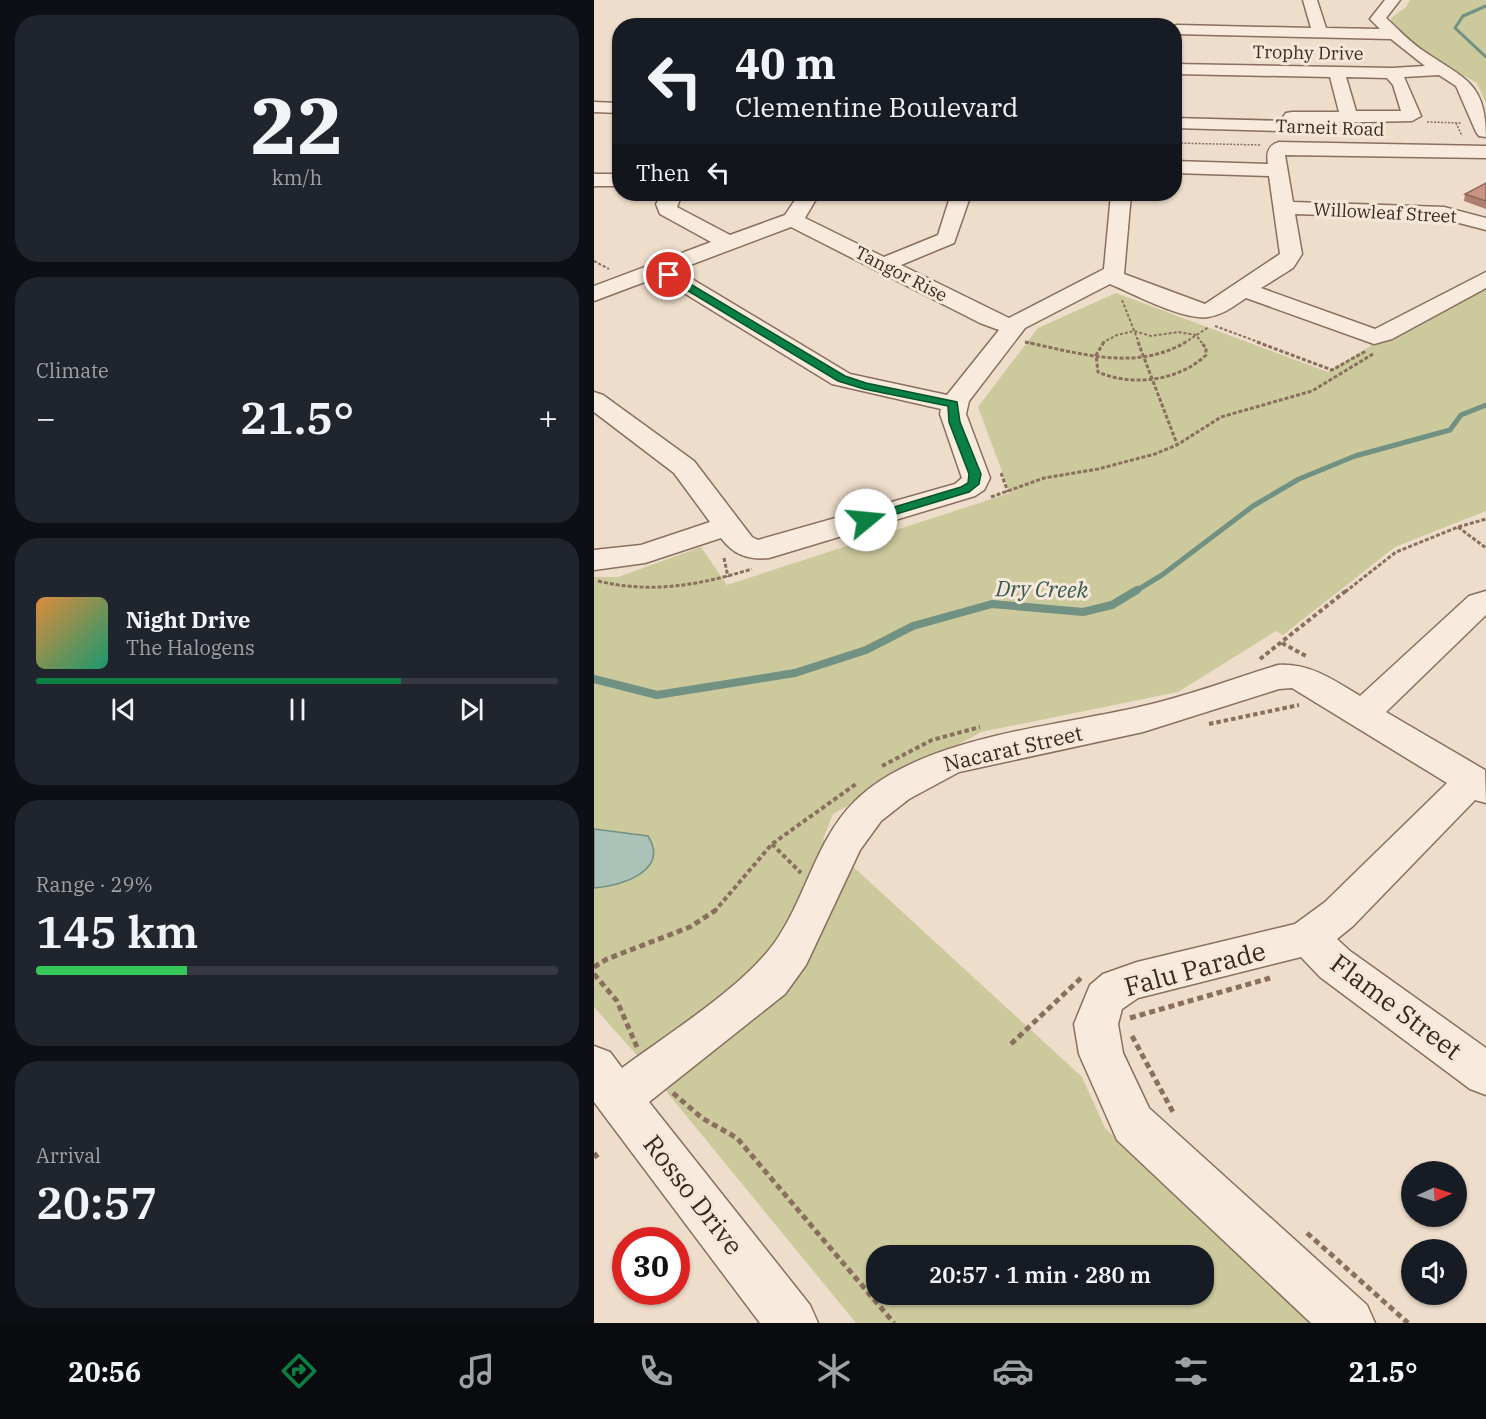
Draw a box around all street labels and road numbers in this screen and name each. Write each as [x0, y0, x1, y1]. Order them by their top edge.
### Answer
street label: Trophy Drive [1252, 40, 1364, 65]
street label: Tarneit Road [1275, 114, 1385, 141]
street label: Willowleaf Street [1313, 197, 1457, 228]
street label: Tangor Rise [851, 240, 951, 307]
street label: Nacarat Street [941, 718, 1085, 778]
street label: Falu Parade [1120, 933, 1269, 1003]
street label: Flame Street [1324, 946, 1469, 1067]
street label: Rosso Drive [636, 1127, 751, 1261]

